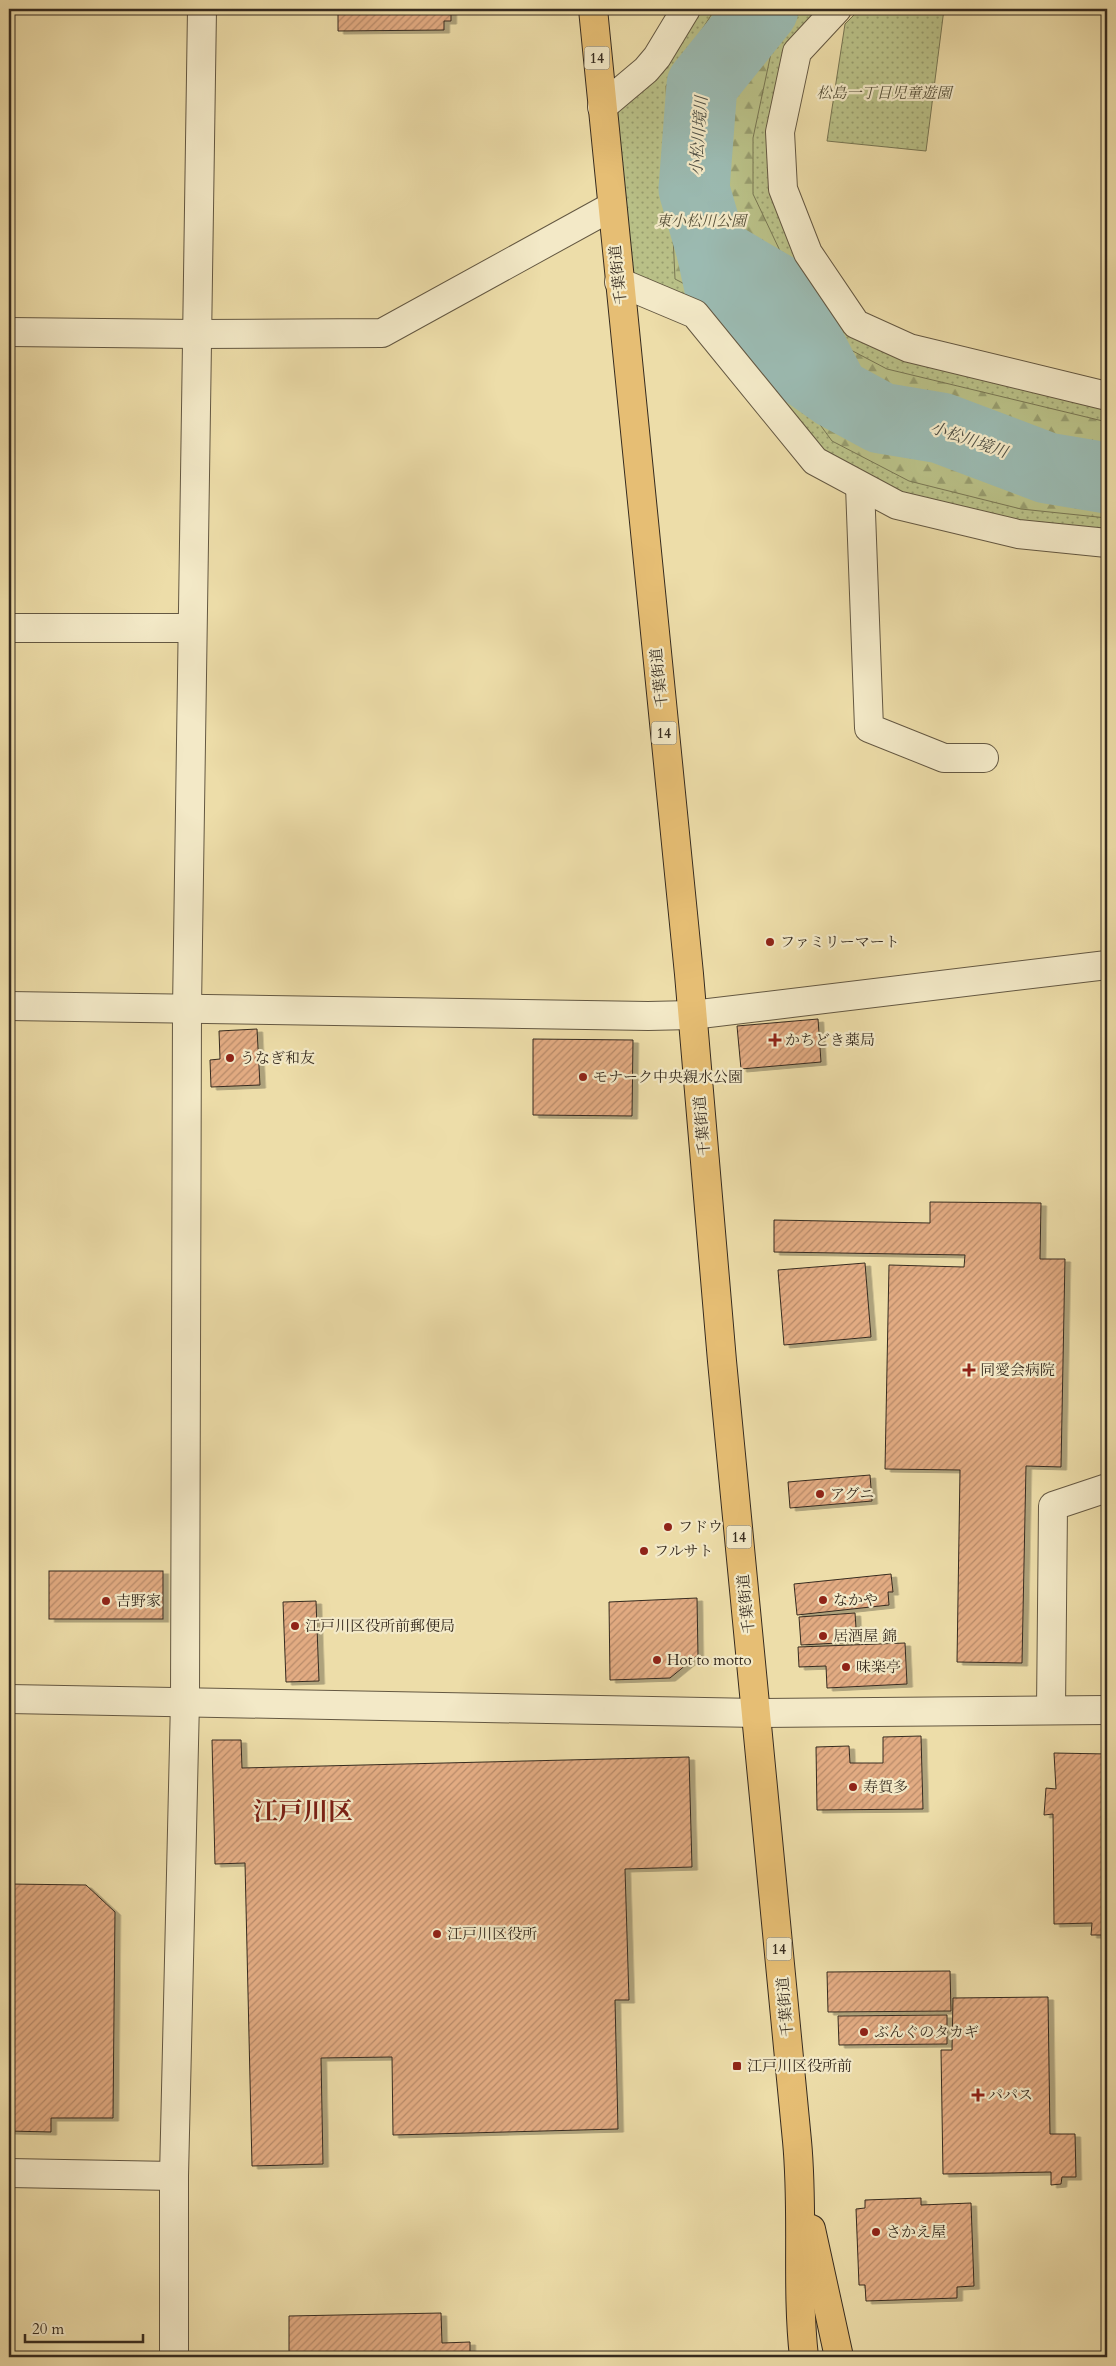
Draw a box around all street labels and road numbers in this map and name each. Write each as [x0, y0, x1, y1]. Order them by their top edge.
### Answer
road number: 14 [584, 46, 610, 70]
street label: 千葉街道 [605, 244, 631, 306]
street label: 千葉街道 [646, 647, 672, 709]
road number: 14 [652, 721, 676, 744]
street label: 千葉街道 [689, 1095, 715, 1157]
road number: 14 [726, 1525, 752, 1548]
street label: 千葉街道 [733, 1573, 759, 1635]
road number: 14 [766, 1938, 792, 1960]
street label: 千葉街道 [772, 1976, 798, 2038]

